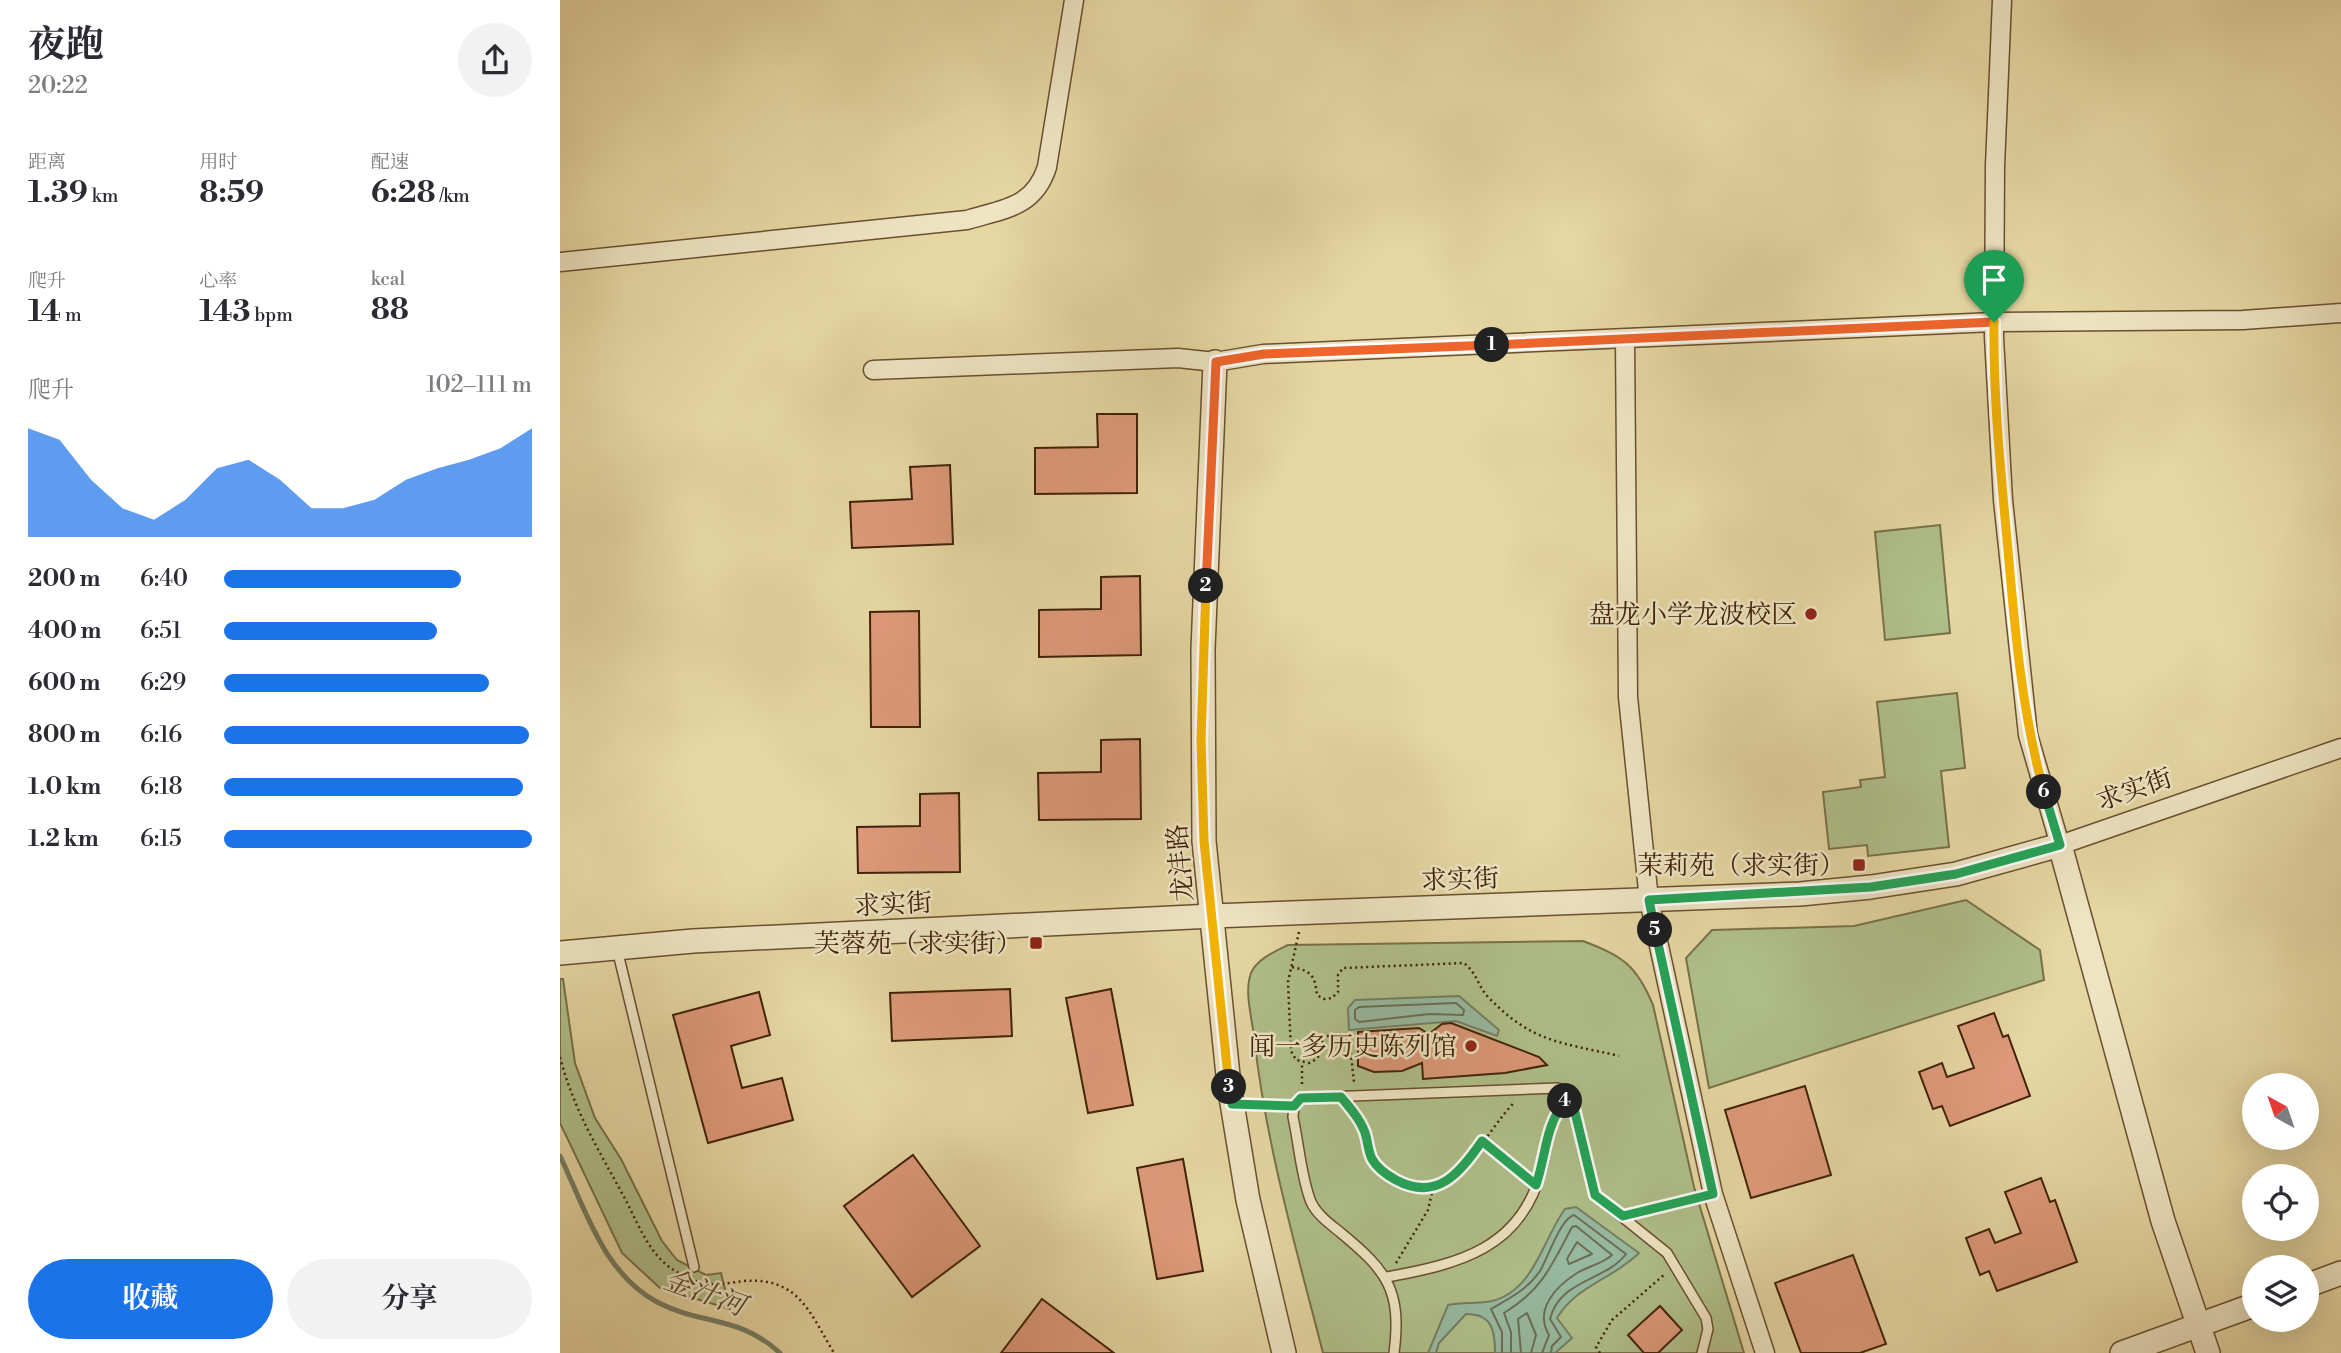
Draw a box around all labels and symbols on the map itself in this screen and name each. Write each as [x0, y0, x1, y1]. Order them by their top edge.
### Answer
pin [1964, 250, 2024, 322]
pin: 1 [1474, 328, 1510, 362]
pin: 2 [1188, 568, 1224, 604]
place label: 盘龙小学龙波校区 [1589, 599, 1797, 631]
marker: 盘龙小学龙波校区 [1803, 606, 1819, 622]
street label: 求实街 [2092, 762, 2176, 818]
pin: 6 [2026, 774, 2062, 810]
street label: 龙沣路 [1162, 823, 1200, 903]
place label: 茉莉苑（求实街） [1637, 850, 1845, 882]
marker: 茉莉苑（求实街） [1851, 857, 1867, 873]
street label: 求实街 [1420, 863, 1500, 897]
street label: 求实街 [853, 887, 933, 923]
pin: 5 [1638, 912, 1672, 948]
place label: 芙蓉苑（求实街） [814, 928, 1022, 960]
marker: 芙蓉苑（求实街） [1028, 935, 1044, 951]
place label: 闻一多历史陈列馆 [1249, 1031, 1457, 1063]
marker: 闻一多历史陈列馆 [1463, 1038, 1479, 1054]
pin: 3 [1212, 1070, 1246, 1104]
north arrow [2242, 1073, 2319, 1150]
pin: 4 [1548, 1084, 1583, 1118]
water label: 金汁河 [659, 1263, 755, 1326]

